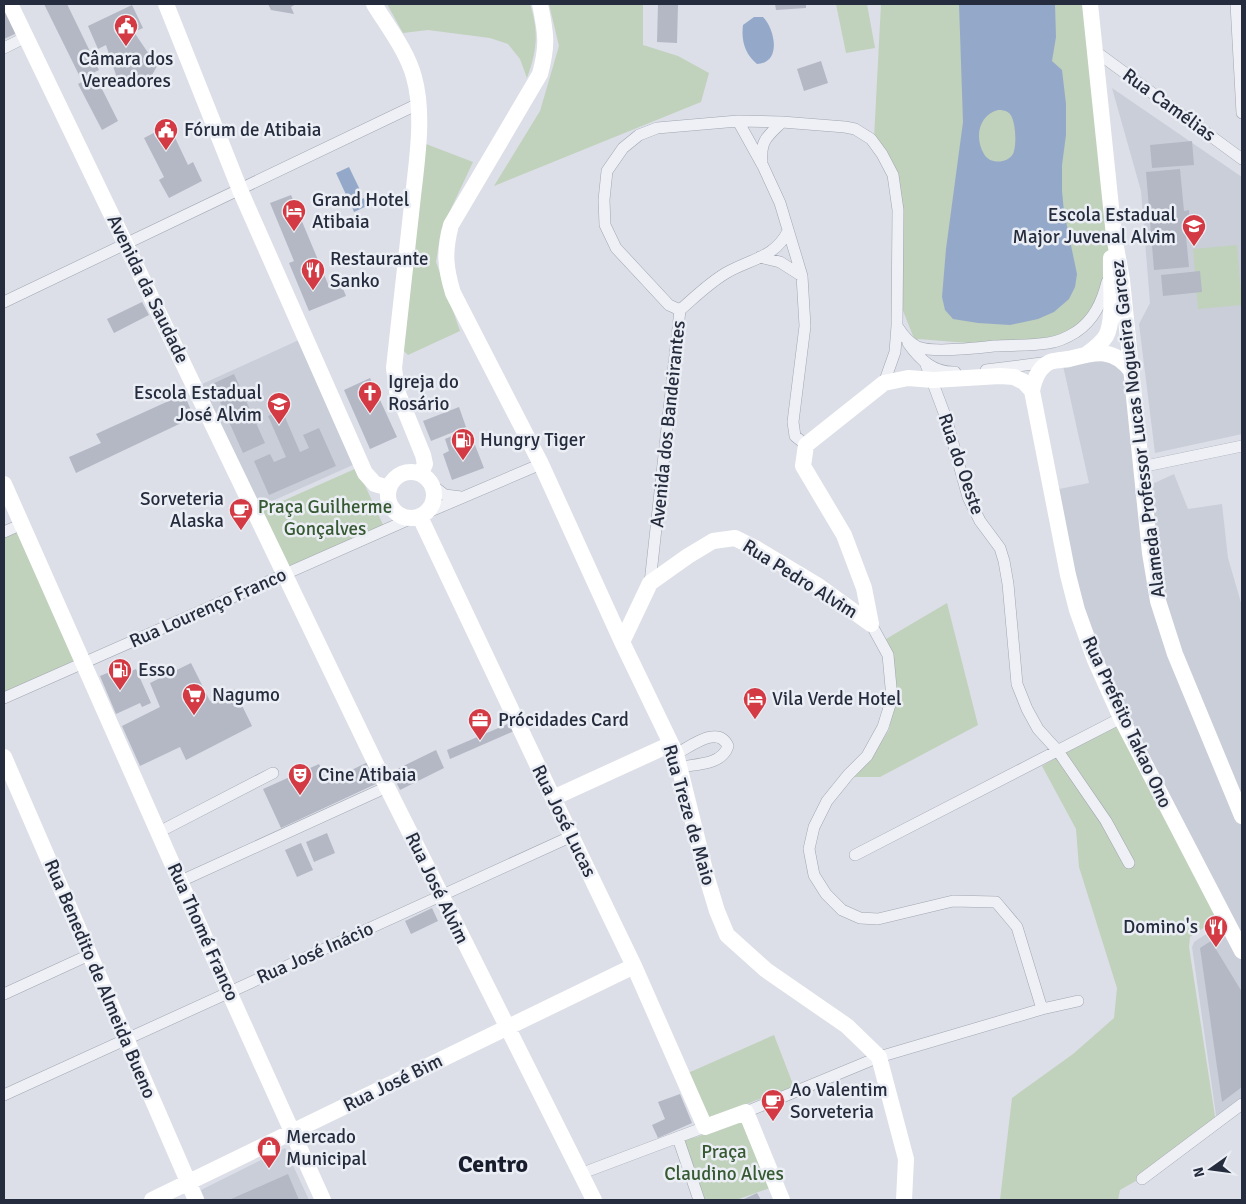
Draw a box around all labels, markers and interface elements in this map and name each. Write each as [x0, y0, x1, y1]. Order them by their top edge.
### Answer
public building icon: Câmara dos Vereadores [113, 13, 139, 47]
place label: Câmara dos Vereadores [79, 47, 173, 93]
street label: Rua Camélias [1118, 63, 1220, 147]
public building icon: Fórum de Atibaia [153, 117, 179, 151]
place label: Fórum de Atibaia [184, 118, 321, 142]
place label: Grand Hotel Atibaia [312, 188, 409, 234]
hotel icon: Grand Hotel Atibaia [281, 198, 307, 232]
place label: Escola Estadual Major Juvenal Alvim [1013, 203, 1176, 249]
street label: Avenida da Saudade [102, 211, 194, 367]
school or university icon: Escola Estadual Major Juvenal Alvim [1181, 213, 1207, 247]
place label: Restaurante Sanko [330, 247, 429, 293]
restaurant icon: Restaurante Sanko [300, 257, 326, 291]
street label: Alameda Professor Lucas Nogueira Garcez [1105, 259, 1171, 599]
street label: Avenida dos Bandeirantes [645, 319, 691, 529]
place label: Igreja do Rosário [388, 370, 459, 416]
church icon: Igreja do Rosário [357, 380, 383, 414]
place label: Escola Estadual José Alvim [134, 381, 262, 427]
school or university icon: Escola Estadual José Alvim [266, 391, 292, 425]
street label: Rua do Oeste [932, 410, 990, 518]
fuel station icon: Hungry Tiger [450, 427, 476, 461]
place label: Hungry Tiger [480, 428, 585, 452]
place label: Sorveteria Alaska [140, 487, 224, 533]
park label: Praça Guilherme Gonçalves [258, 495, 392, 541]
cafe icon: Sorveteria Alaska [228, 497, 254, 531]
street label: Rua Pedro Alvim [738, 534, 862, 624]
street label: Rua Lourenço Franco [126, 563, 290, 653]
street label: Rua Prefeito Takao Ono [1077, 632, 1177, 812]
fuel station icon: Esso [107, 657, 133, 691]
place label: Esso [138, 658, 175, 682]
supermarket icon: Nagumo [181, 682, 207, 716]
place label: Nagumo [212, 683, 280, 707]
hotel icon: Vila Verde Hotel [742, 686, 768, 720]
place label: Vila Verde Hotel [772, 687, 902, 711]
office icon: Prócidades Card [467, 707, 493, 741]
place label: Prócidades Card [498, 708, 629, 732]
street label: Rua Treze de Maio [657, 742, 721, 888]
street label: Rua José Lucas [526, 761, 602, 881]
theatre icon: Cine Atibaia [287, 762, 313, 796]
place label: Cine Atibaia [318, 763, 416, 787]
street label: Rua José Alvim [400, 828, 474, 948]
street label: Rua Benedito de Almeida Bueno [39, 856, 161, 1102]
street label: Rua Thomé Franco [162, 859, 244, 1005]
restaurant icon: Domino's [1203, 914, 1229, 948]
place label: Domino's [1123, 915, 1198, 939]
street label: Rua José Inácio [253, 917, 377, 989]
street label: Rua José Bim [339, 1049, 447, 1117]
place label: Ao Valentim Sorveteria [790, 1078, 888, 1124]
cafe icon: Ao Valentim Sorveteria [760, 1088, 786, 1122]
place label: Mercado Municipal [286, 1125, 367, 1171]
shop icon: Mercado Municipal [256, 1135, 282, 1169]
park label: Praça Claudino Alves [664, 1140, 784, 1186]
north arrow [1186, 1144, 1236, 1194]
district label: Centro [458, 1149, 528, 1179]
text: N [1189, 1165, 1208, 1179]

